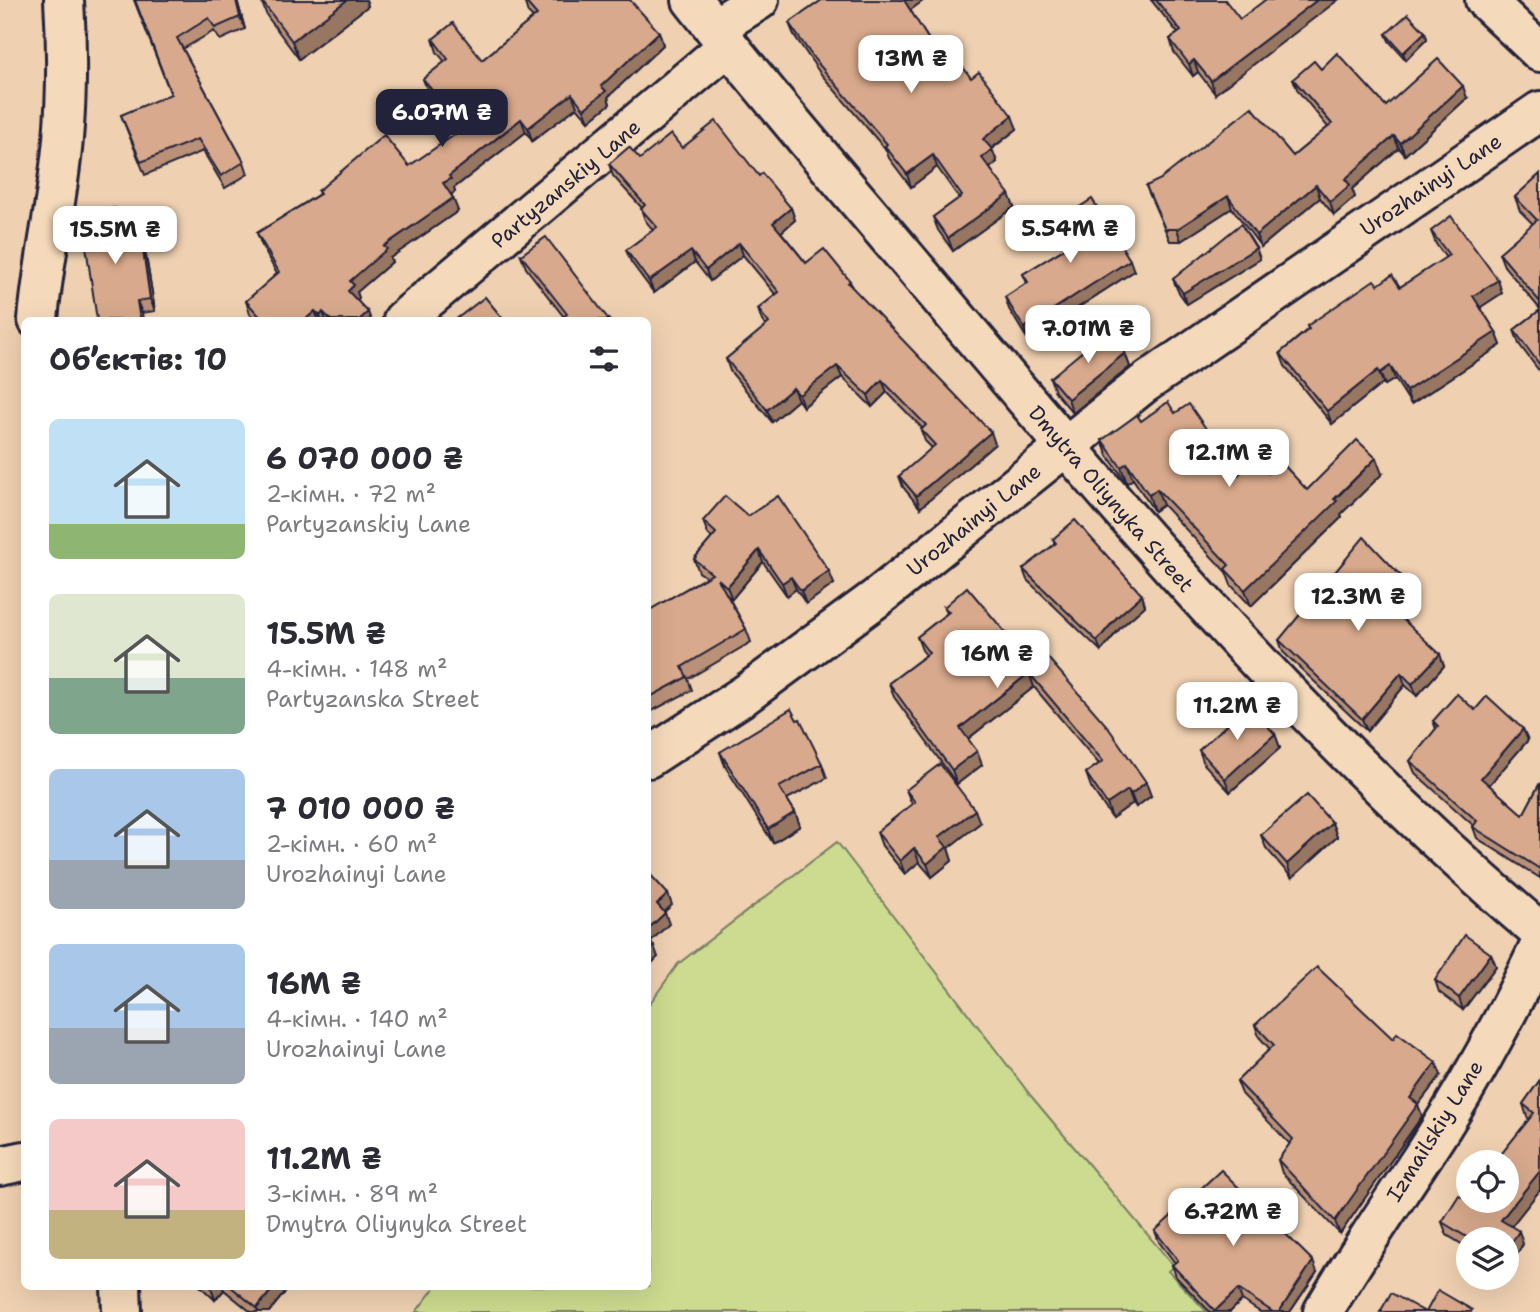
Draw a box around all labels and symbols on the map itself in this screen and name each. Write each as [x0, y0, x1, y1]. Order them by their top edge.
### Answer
pin: 13M ₴ [862, 36, 960, 95]
pin: 6.07M ₴ [377, 90, 507, 149]
street label: Partyzanskiy Lane [485, 113, 647, 255]
street label: Urozhainyi Lane [1355, 127, 1507, 243]
pin: 5.54M ₴ [1005, 205, 1135, 265]
pin: 15.5M ₴ [50, 206, 180, 266]
pin: 7.01M ₴ [1023, 306, 1153, 365]
street label: Dmytra Oliynyka Street [1022, 400, 1200, 598]
pin: 12.1M ₴ [1164, 430, 1294, 489]
street label: Urozhainyi Lane [901, 457, 1047, 583]
pin: 12.3M ₴ [1293, 574, 1423, 633]
pin: 16M ₴ [948, 630, 1046, 690]
pin: 11.2M ₴ [1172, 682, 1302, 742]
street label: Izmailskiy Lane [1380, 1055, 1490, 1207]
pin: 6.72M ₴ [1168, 1188, 1298, 1248]

